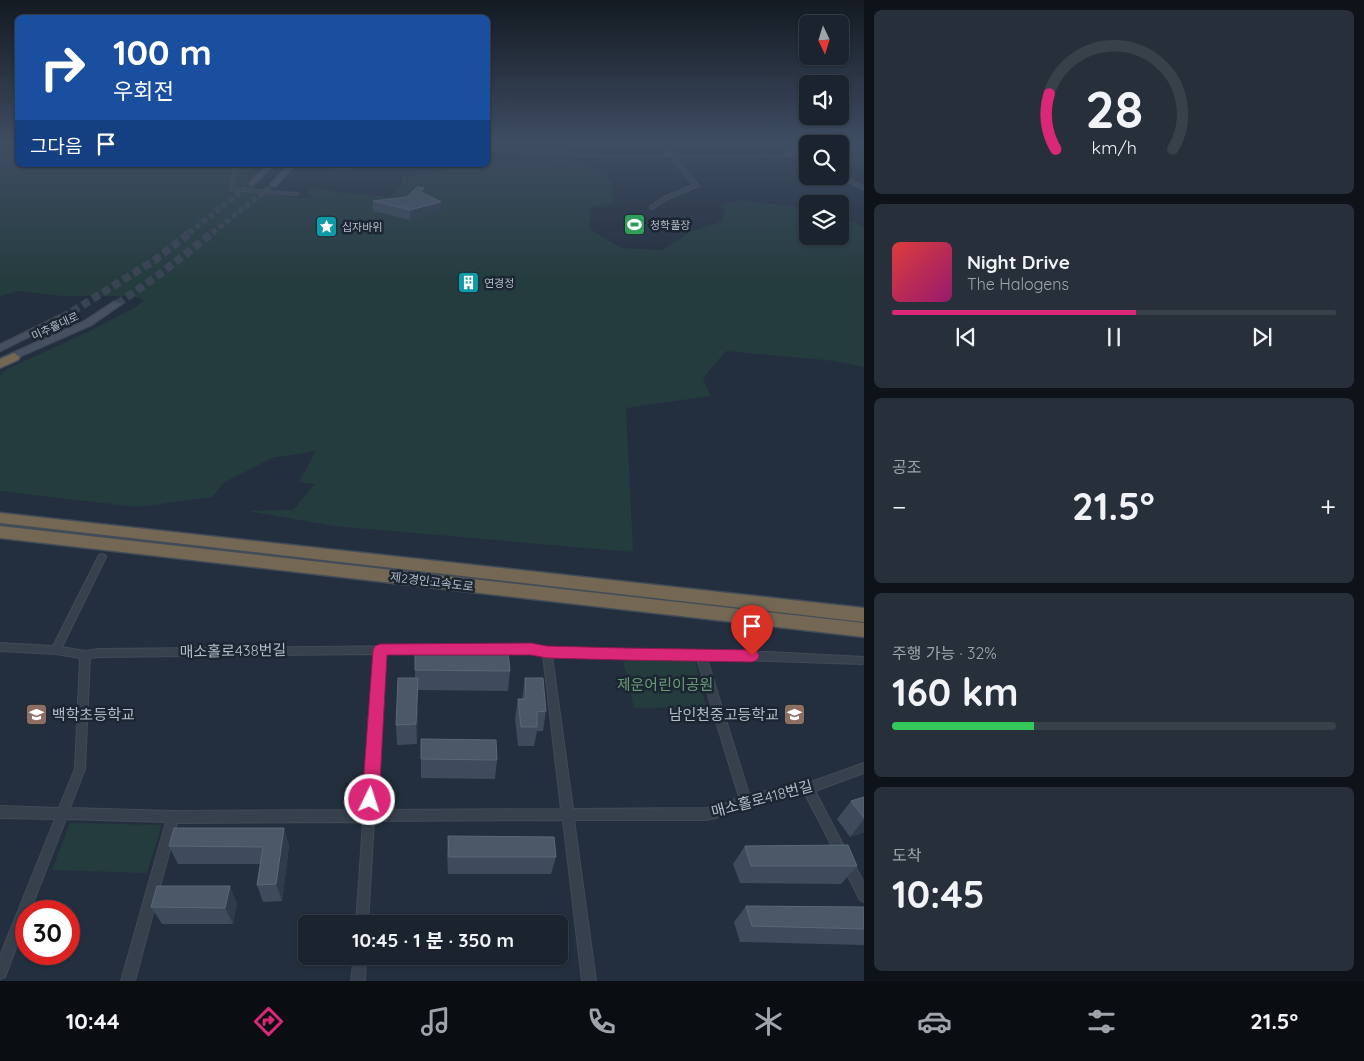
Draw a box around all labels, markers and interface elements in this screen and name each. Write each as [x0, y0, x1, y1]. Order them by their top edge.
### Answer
north arrow [799, 15, 849, 65]
map controls [799, 15, 849, 245]
text: 100 m [113, 30, 212, 74]
icon: right [30, 35, 95, 100]
button: sound [799, 75, 849, 125]
text: 28 [1085, 76, 1143, 141]
text: 우회전 [113, 77, 174, 105]
icon: arrive [92, 130, 120, 158]
text: 그다음 [30, 134, 82, 158]
button: search [799, 135, 849, 185]
text: km/h [1091, 136, 1137, 158]
button: layers [799, 195, 849, 245]
sports icon: 청학풀장 [622, 213, 646, 237]
place icon: 십자바위 [314, 215, 338, 239]
place label: 청학풀장 [650, 218, 690, 232]
place label: 십자바위 [342, 220, 382, 234]
text: Night Drive [967, 250, 1070, 274]
building icon: 연경정 [456, 271, 480, 295]
text: The Halogens [967, 274, 1069, 294]
place label: 연경정 [484, 276, 514, 290]
street label: 미추홀대로 [29, 309, 81, 343]
icon: previous [952, 323, 980, 351]
icon: pause [1100, 323, 1128, 351]
icon: next [1248, 323, 1276, 351]
text: 공조 [892, 457, 921, 477]
text: 21.5° [1072, 482, 1155, 530]
text: − [892, 489, 907, 524]
text: + [1320, 489, 1336, 524]
street label: 제2경인고속도로 [389, 569, 475, 594]
pin [731, 605, 773, 656]
icon: arrive [738, 612, 766, 640]
street label: 매소홀로438번길 [179, 640, 286, 661]
text: 주행 가능 · 32% [892, 643, 997, 663]
text: 160 km [892, 668, 1018, 716]
park label: 제운어린이공원 [617, 675, 713, 694]
school or university icon: 백학초등학교 [24, 703, 48, 727]
school or university icon: 남인천중고등학교 [783, 703, 807, 727]
place label: 백학초등학교 [52, 705, 135, 724]
place label: 남인천중고등학교 [669, 705, 779, 724]
position arrow [343, 773, 395, 825]
street label: 매소홀로418번길 [709, 776, 815, 821]
text: 도착 [892, 845, 921, 865]
text: 10:45 [892, 870, 985, 918]
speed limit sign: 30 [15, 900, 80, 965]
text: 10:45 · 1 분 · 350 m [352, 928, 514, 952]
icon: directions [251, 1004, 286, 1039]
icon: music [418, 1004, 453, 1039]
icon: phone [584, 1004, 619, 1039]
icon: climate [751, 1004, 786, 1039]
icon: car [917, 1004, 952, 1039]
icon: filters [1084, 1004, 1119, 1039]
text: 10:44 [66, 1007, 120, 1035]
text: 21.5° [1250, 1007, 1298, 1035]

